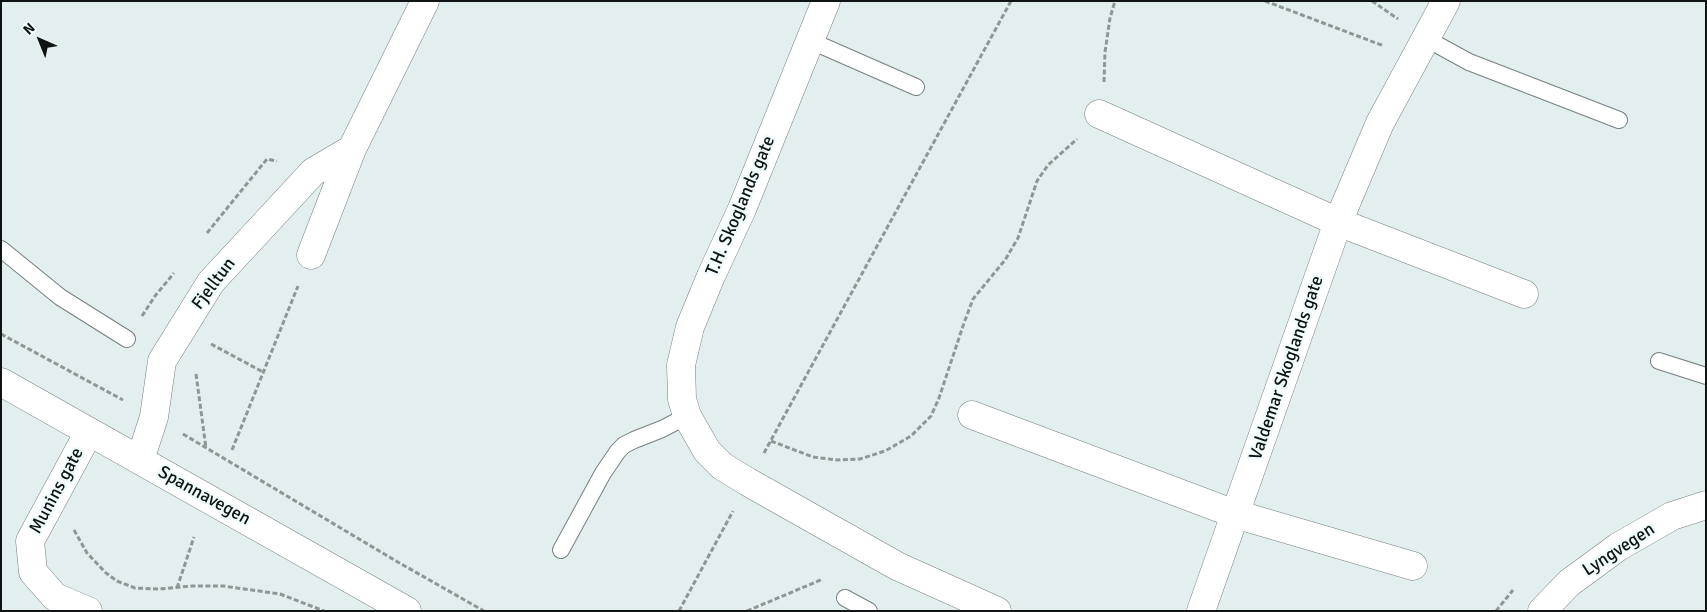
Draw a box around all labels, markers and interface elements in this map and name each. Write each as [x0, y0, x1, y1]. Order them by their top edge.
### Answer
north arrow [15, 15, 65, 65]
text: N [20, 19, 39, 38]
street label: T.H. Skoglands gate [702, 133, 780, 279]
street label: Fjelltun [187, 254, 241, 314]
street label: Valdemar Skoglands gate [1245, 273, 1329, 463]
street label: Munins gate [25, 444, 89, 538]
street label: Spannavegen [154, 462, 254, 530]
street label: Lyngvegen [1579, 519, 1659, 581]

